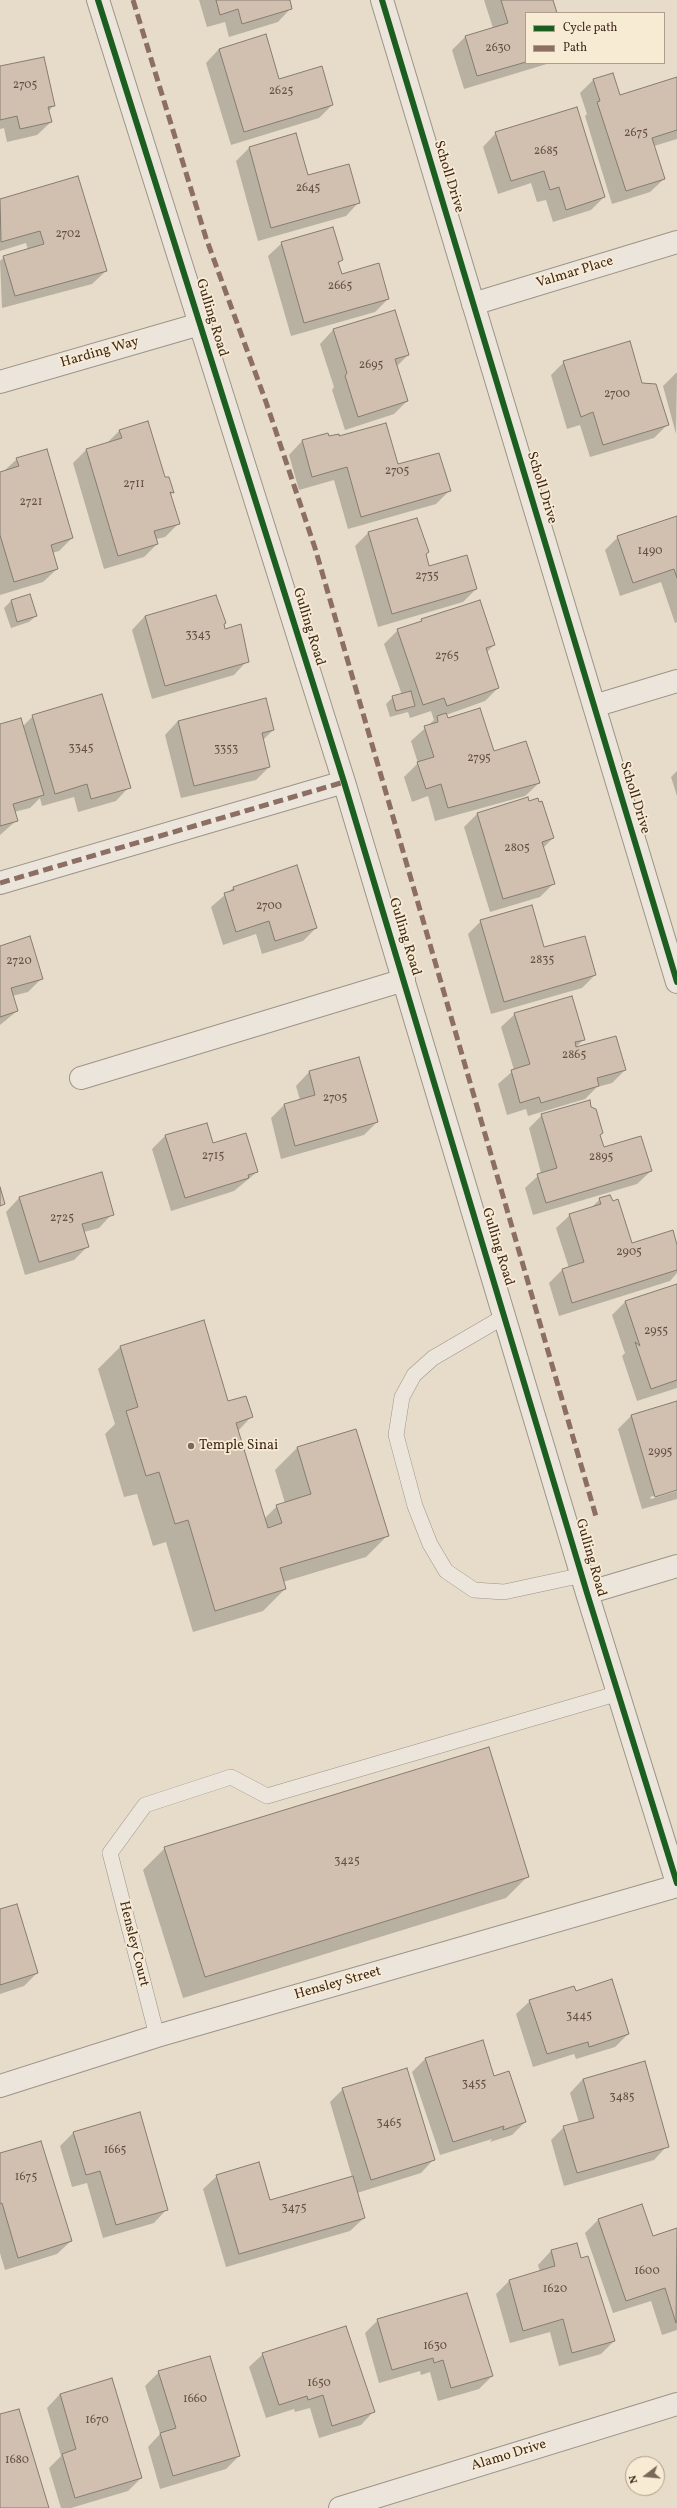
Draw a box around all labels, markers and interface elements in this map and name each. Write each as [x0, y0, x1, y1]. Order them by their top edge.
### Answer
legend [525, 12, 665, 64]
text: Cycle path [563, 20, 618, 36]
text: Path [563, 40, 587, 56]
house number: 2630 [485, 42, 511, 56]
house number: 2705 [13, 79, 37, 93]
house number: 2625 [269, 85, 293, 99]
house number: 2675 [624, 127, 648, 141]
street label: Scholl Drive [429, 139, 467, 215]
house number: 2685 [534, 145, 558, 159]
house number: 2645 [296, 182, 320, 196]
house number: 2702 [55, 228, 81, 242]
street label: Valmar Place [534, 253, 616, 293]
street label: Gulling Road [191, 277, 231, 359]
house number: 2665 [328, 280, 352, 294]
street label: Harding Way [59, 334, 141, 372]
house number: 2695 [359, 359, 383, 373]
house number: 2700 [604, 388, 630, 402]
street label: Scholl Drive [522, 450, 560, 526]
house number: 2705 [385, 465, 409, 479]
house number: 2711 [123, 478, 145, 492]
house number: 2721 [20, 496, 42, 510]
house number: 1490 [637, 545, 663, 559]
house number: 2735 [415, 570, 439, 584]
street label: Gulling Road [288, 586, 328, 668]
house number: 3343 [185, 629, 211, 643]
house number: 2765 [435, 650, 459, 664]
house number: 3345 [69, 742, 93, 756]
house number: 3353 [214, 743, 238, 757]
house number: 2795 [467, 752, 491, 766]
street label: Scholl Drive [615, 760, 653, 836]
house number: 2805 [504, 842, 530, 856]
street label: Gulling Road [384, 896, 424, 978]
house number: 2700 [256, 900, 282, 914]
house number: 2835 [530, 954, 554, 968]
house number: 2720 [6, 955, 32, 969]
house number: 2865 [562, 1049, 586, 1063]
house number: 2705 [323, 1092, 347, 1106]
house number: 2715 [202, 1150, 224, 1164]
house number: 2895 [589, 1151, 613, 1165]
street label: Gulling Road [477, 1206, 517, 1288]
house number: 2725 [50, 1212, 74, 1226]
house number: 2905 [616, 1246, 642, 1260]
house number: 2955 [644, 1325, 668, 1339]
place label: Temple Sinai [199, 1438, 278, 1454]
marker: Temple Sinai [186, 1441, 196, 1451]
house number: 2995 [648, 1446, 672, 1460]
street label: Gulling Road [571, 1517, 609, 1599]
house number: 3425 [334, 1855, 360, 1869]
street label: Hensley Court [114, 1899, 152, 1989]
street label: Hensley Street [293, 1964, 383, 2004]
house number: 3445 [566, 2010, 592, 2024]
house number: 3455 [462, 2078, 486, 2092]
house number: 3485 [610, 2091, 634, 2105]
house number: 3465 [376, 2117, 402, 2131]
house number: 1665 [104, 2144, 126, 2158]
house number: 1675 [15, 2171, 37, 2185]
house number: 3475 [282, 2202, 306, 2216]
house number: 1600 [634, 2265, 660, 2279]
house number: 1620 [543, 2283, 567, 2297]
house number: 1630 [423, 2340, 447, 2354]
house number: 1650 [307, 2377, 331, 2391]
house number: 1660 [183, 2393, 207, 2407]
house number: 1670 [85, 2414, 109, 2428]
street label: Alamo Drive [469, 2437, 549, 2475]
house number: 1680 [5, 2454, 29, 2468]
north arrow [625, 2456, 665, 2496]
text: N [626, 2473, 642, 2485]

